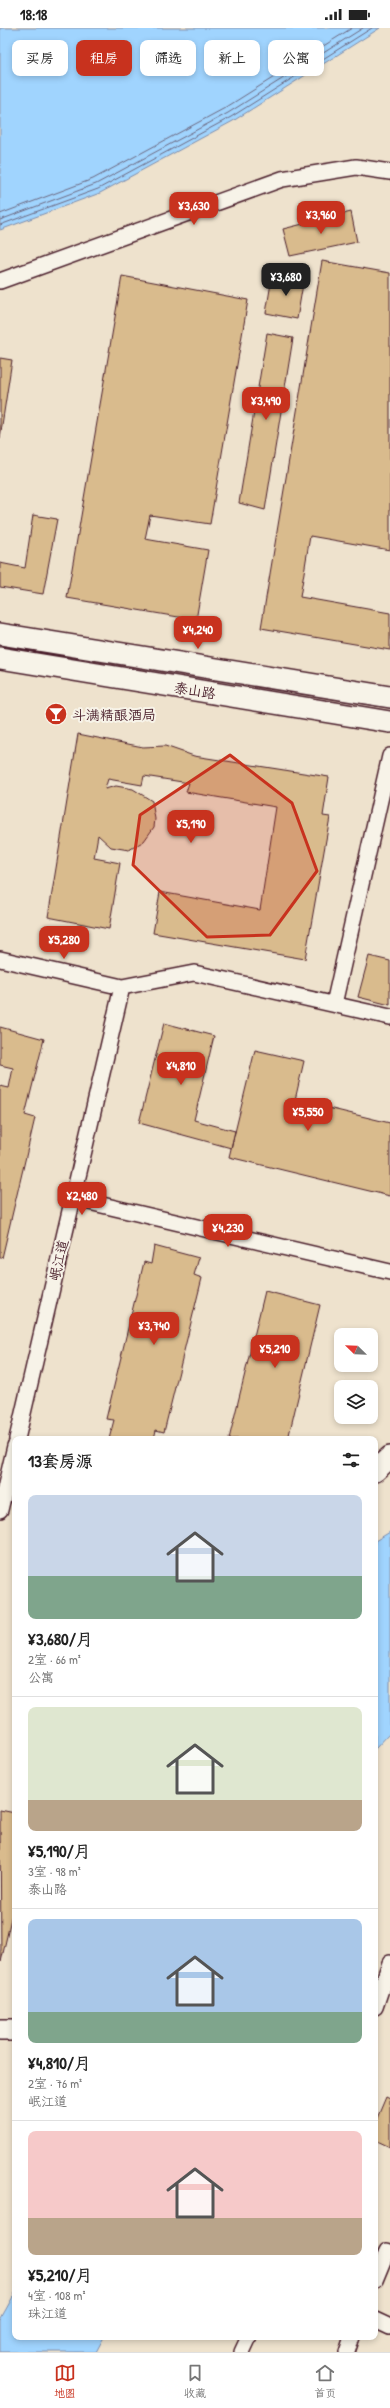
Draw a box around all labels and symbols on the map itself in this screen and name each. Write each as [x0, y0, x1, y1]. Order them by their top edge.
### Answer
pin: ¥3,630 [161, 192, 227, 226]
pin: ¥3,960 [288, 201, 354, 235]
pin: ¥3,680 [253, 263, 319, 297]
pin: ¥3,490 [233, 387, 299, 421]
pin: ¥4,240 [165, 616, 231, 650]
street label: 泰山路 [173, 677, 217, 703]
bar icon: 斗满精酿酒局 [43, 701, 69, 727]
place label: 斗满精酿酒局 [72, 705, 156, 724]
pin: ¥5,190 [158, 810, 224, 844]
pin: ¥5,280 [31, 926, 97, 960]
pin: ¥4,810 [148, 1052, 214, 1086]
pin: ¥5,550 [275, 1098, 341, 1132]
pin: ¥2,480 [49, 1182, 115, 1216]
pin: ¥4,230 [195, 1214, 261, 1248]
street label: 岷江道 [44, 1237, 72, 1283]
pin: ¥3,740 [121, 1312, 187, 1346]
north arrow [334, 1328, 378, 1372]
pin: ¥5,210 [242, 1335, 308, 1369]

